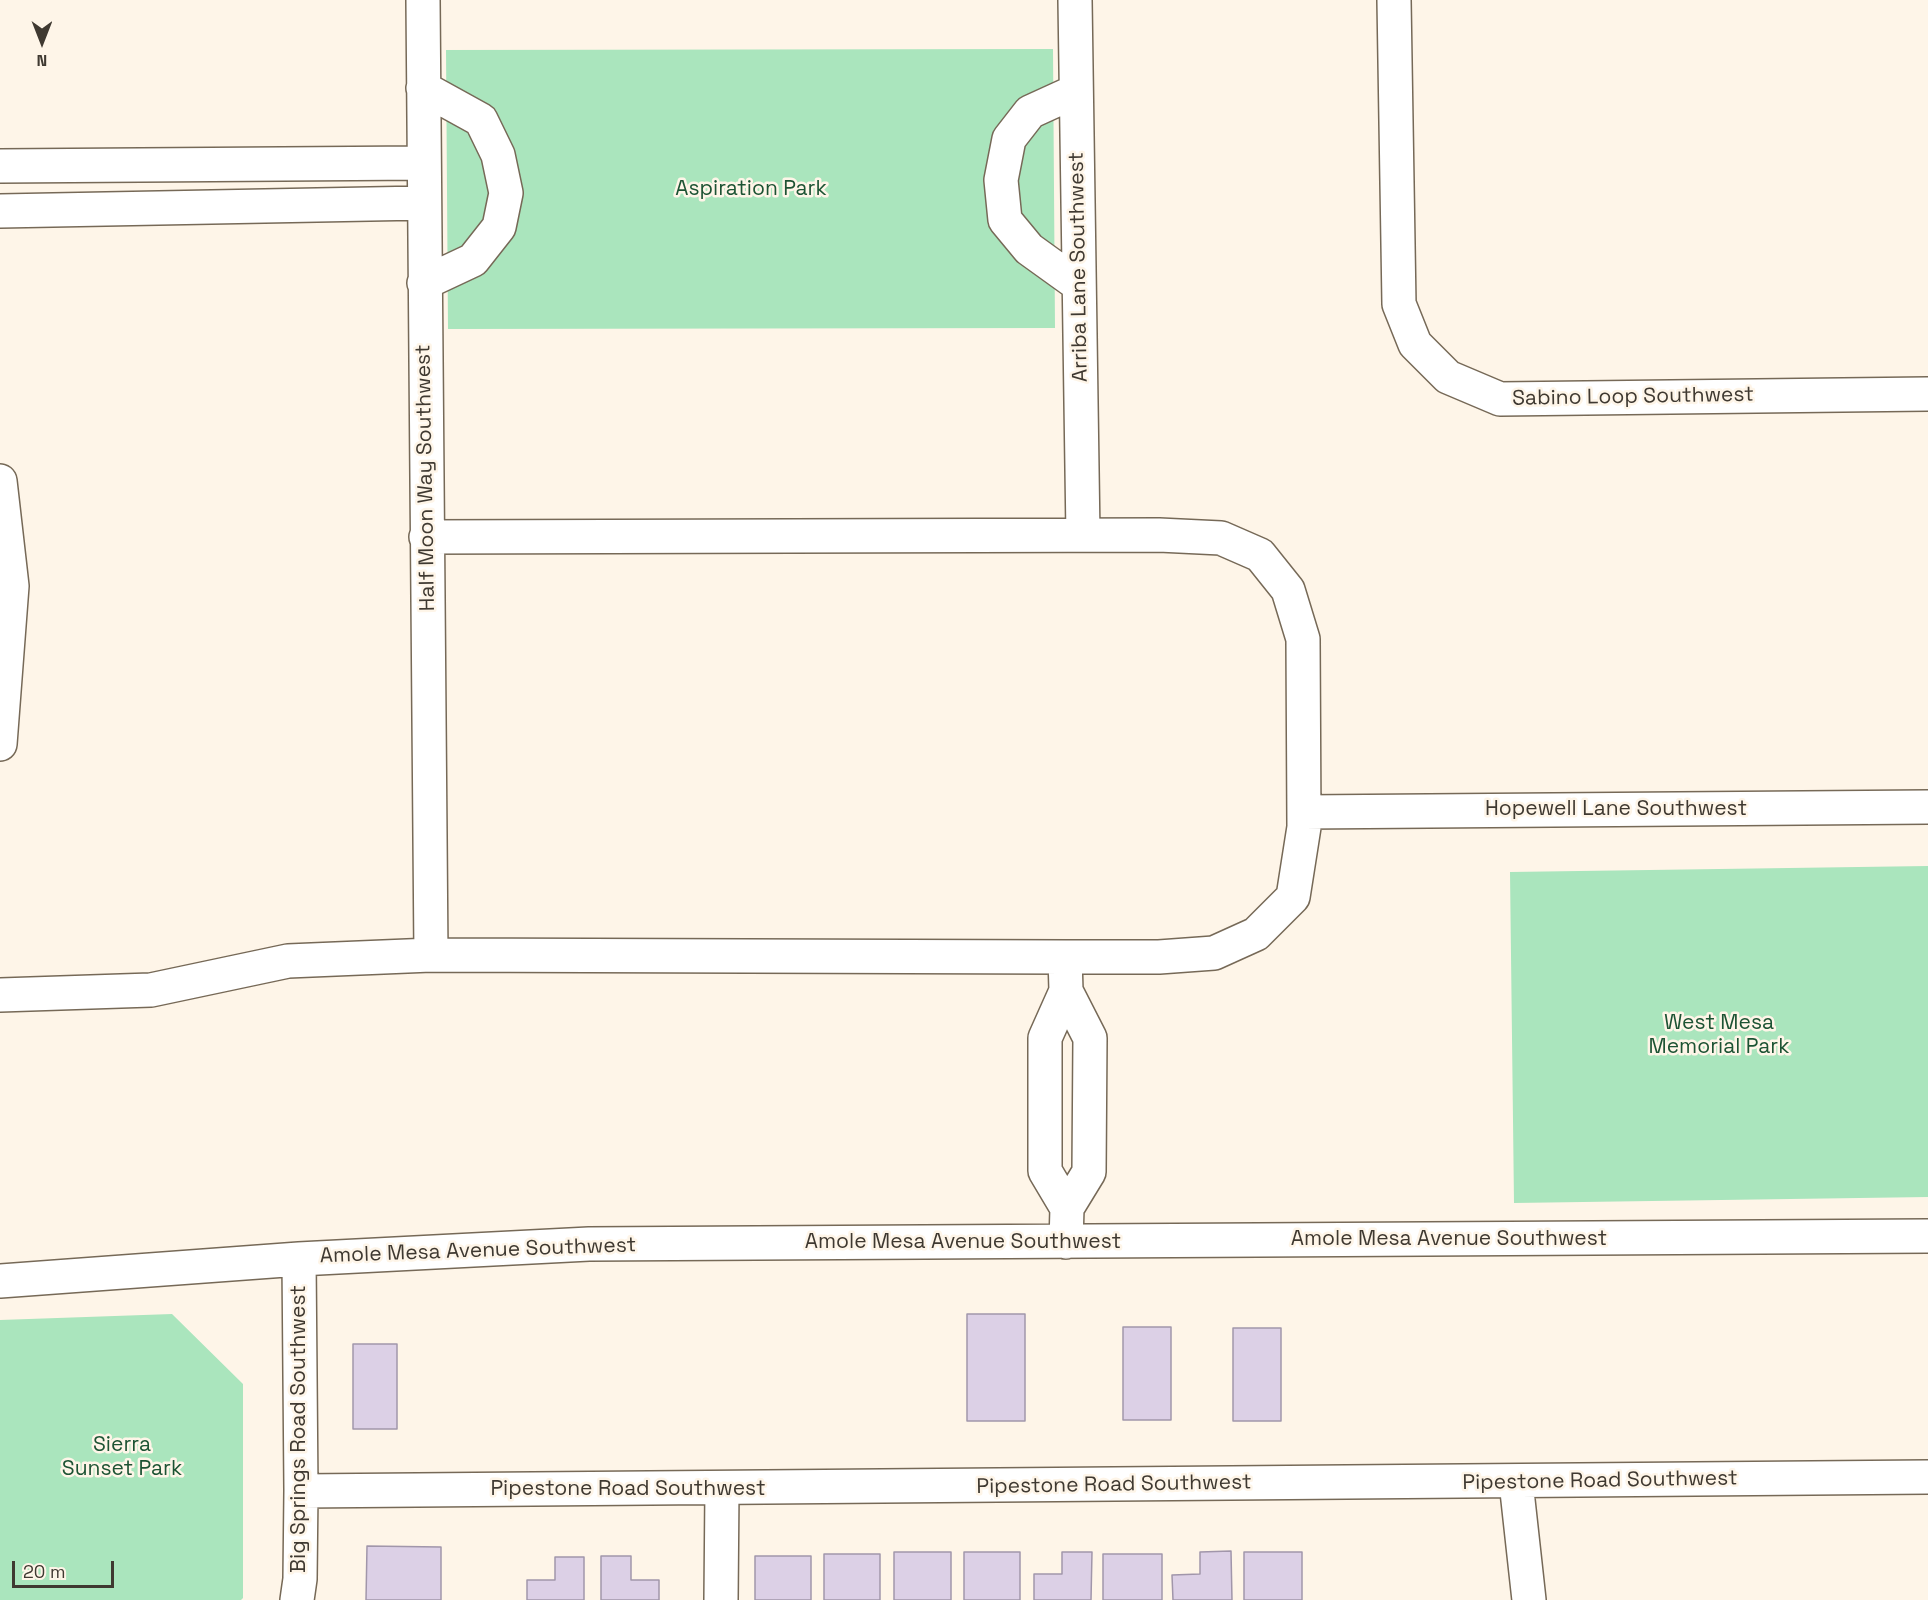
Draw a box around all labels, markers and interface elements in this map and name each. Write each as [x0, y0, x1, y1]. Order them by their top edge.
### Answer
north arrow [12, 12, 72, 72]
text: N [37, 50, 47, 71]
street label: Arriba Lane Southwest [1064, 152, 1094, 382]
park label: Aspiration Park [675, 176, 827, 202]
street label: Half Moon Way Southwest [411, 344, 441, 612]
street label: Sabino Loop Southwest [1512, 382, 1754, 412]
street label: Hopewell Lane Southwest [1485, 796, 1747, 822]
park label: West Mesa Memorial Park [1649, 1010, 1789, 1060]
street label: Amole Mesa Avenue Southwest [1291, 1226, 1607, 1252]
street label: Amole Mesa Avenue Southwest [805, 1229, 1121, 1255]
street label: Amole Mesa Avenue Southwest [319, 1233, 637, 1269]
street label: Big Springs Road Southwest [286, 1285, 312, 1573]
park label: Sierra Sunset Park [62, 1432, 182, 1482]
street label: Pipestone Road Southwest [1462, 1466, 1738, 1496]
street label: Pipestone Road Southwest [976, 1470, 1252, 1500]
street label: Pipestone Road Southwest [490, 1476, 766, 1502]
scale bar [15, 1549, 117, 1587]
text: 20 m [23, 1560, 66, 1583]

